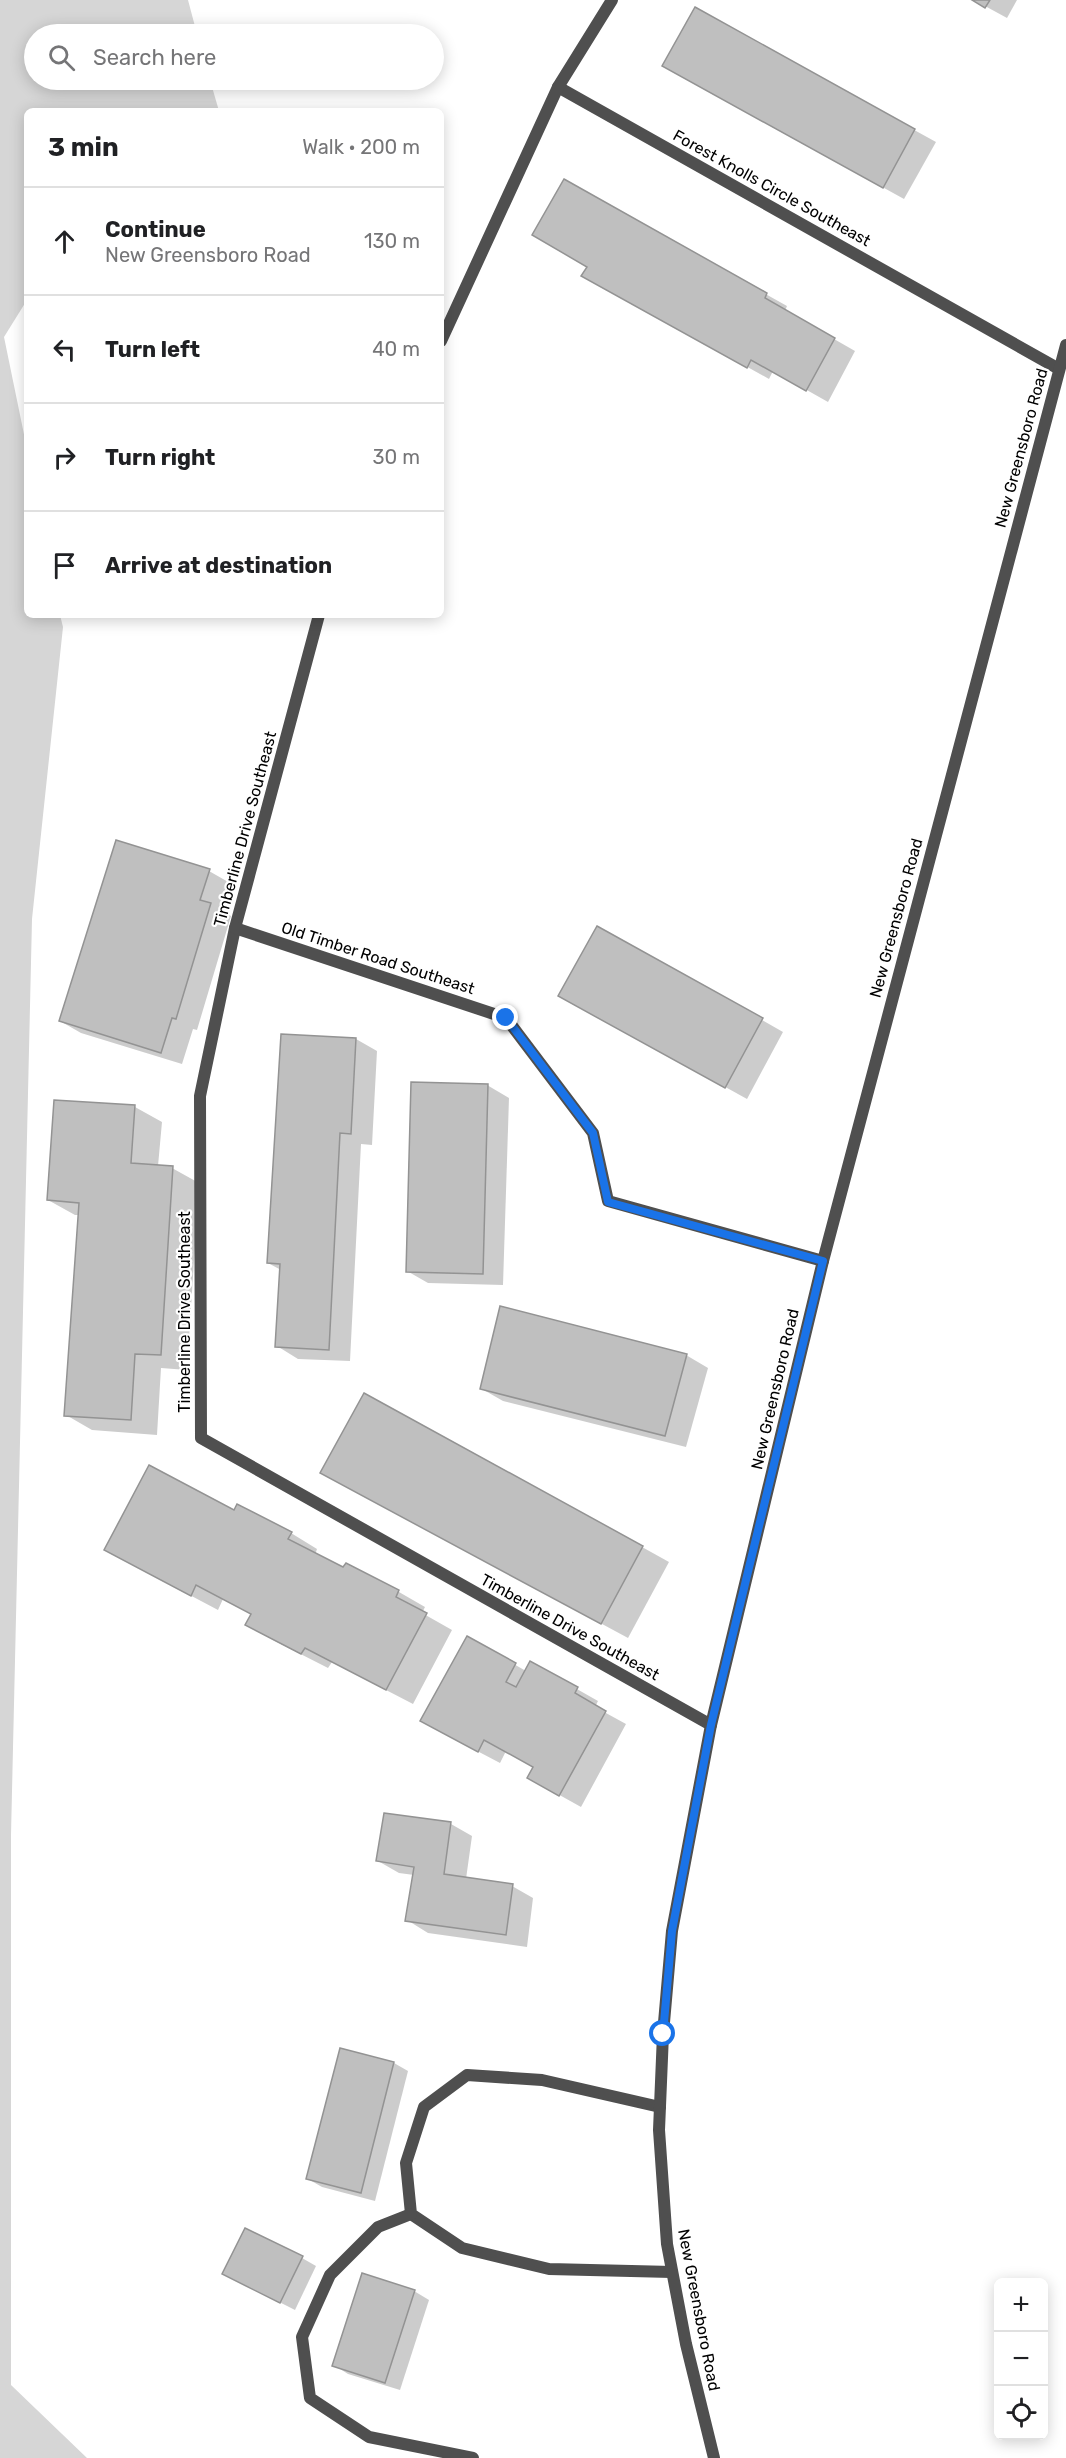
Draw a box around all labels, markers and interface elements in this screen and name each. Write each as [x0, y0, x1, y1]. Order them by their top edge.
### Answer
search box [24, 24, 444, 90]
icon: search [45, 41, 78, 74]
text: Search here [93, 44, 216, 71]
street label: Forest Knolls Circle Southeast [670, 126, 874, 250]
text: 3 min [48, 132, 119, 163]
text: Walk · 200 m [302, 135, 420, 159]
text: Continue [105, 216, 206, 243]
icon: ahead [48, 225, 81, 258]
text: 130 m [364, 229, 420, 253]
text: New Greensboro Road [105, 243, 311, 267]
icon: left [48, 333, 81, 366]
text: Turn left [105, 336, 200, 363]
text: 40 m [372, 337, 420, 361]
street label: New Greensboro Road [991, 366, 1051, 530]
icon: right [48, 441, 81, 474]
text: Turn right [105, 444, 215, 471]
text: 30 m [373, 445, 420, 469]
icon: arrive [48, 549, 81, 582]
text: Arrive at destination [105, 552, 332, 579]
street label: Timberline Drive Southeast [210, 729, 280, 929]
street label: New Greensboro Road [866, 836, 926, 1000]
street label: Old Timber Road Southeast [279, 918, 477, 998]
route end [492, 1004, 518, 1030]
street label: Timberline Drive Southeast [175, 1211, 194, 1413]
street label: New Greensboro Road [747, 1307, 803, 1471]
street label: Timberline Drive Southeast [477, 1570, 663, 1684]
route start [649, 2020, 675, 2046]
street label: New Greensboro Road [674, 2227, 724, 2393]
map controls [994, 2278, 1048, 2440]
button: + [994, 2278, 1048, 2332]
button: − [994, 2332, 1048, 2386]
button: locate [994, 2386, 1048, 2440]

